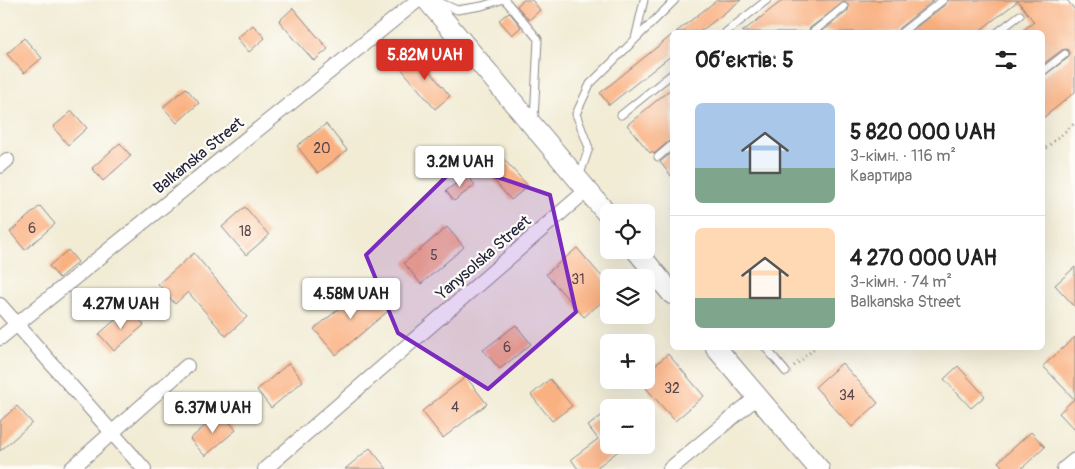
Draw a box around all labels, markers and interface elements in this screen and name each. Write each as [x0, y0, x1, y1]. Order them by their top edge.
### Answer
pin: 5.82M UAH [368, 38, 482, 81]
text: 5.82M UAH [387, 45, 463, 65]
icon: filters [992, 46, 1020, 74]
text: Об’єктів: 5 [695, 47, 794, 74]
street label: Balkanska Street [149, 113, 248, 198]
text: 5 820 000 UAH [850, 119, 996, 146]
icon: home [735, 123, 795, 183]
house number: 20 [313, 140, 331, 157]
pin: 3.2M UAH [408, 146, 512, 188]
text: 3-кімн. · 116 m² [850, 146, 956, 166]
text: 3.2M UAH [426, 152, 494, 172]
text: Квартира [850, 166, 912, 186]
map controls [600, 204, 655, 454]
button: locate [600, 204, 655, 259]
street label: Yanysolska Street [431, 211, 535, 305]
house number: 6 [28, 220, 36, 237]
house number: 18 [239, 223, 251, 240]
text: 4 270 000 UAH [850, 245, 997, 272]
house number: 5 [430, 247, 438, 264]
icon: home [735, 248, 795, 308]
button: layers [600, 269, 655, 324]
house number: 31 [571, 271, 585, 288]
text: 3-кімн. · 74 m² [850, 272, 952, 292]
pin: 4.58M UAH [294, 278, 408, 320]
text: 4.58M UAH [313, 284, 389, 304]
pin: 4.27M UAH [64, 288, 178, 330]
text: Balkanska Street [850, 292, 961, 312]
text: 4.27M UAH [83, 294, 159, 314]
button: + [600, 334, 655, 389]
house number: 6 [503, 339, 511, 356]
house number: 32 [664, 380, 680, 397]
house number: 34 [839, 387, 855, 404]
pin: 6.37M UAH [156, 392, 270, 434]
text: 6.37M UAH [175, 398, 251, 418]
house number: 4 [451, 399, 459, 416]
button: − [600, 399, 655, 454]

